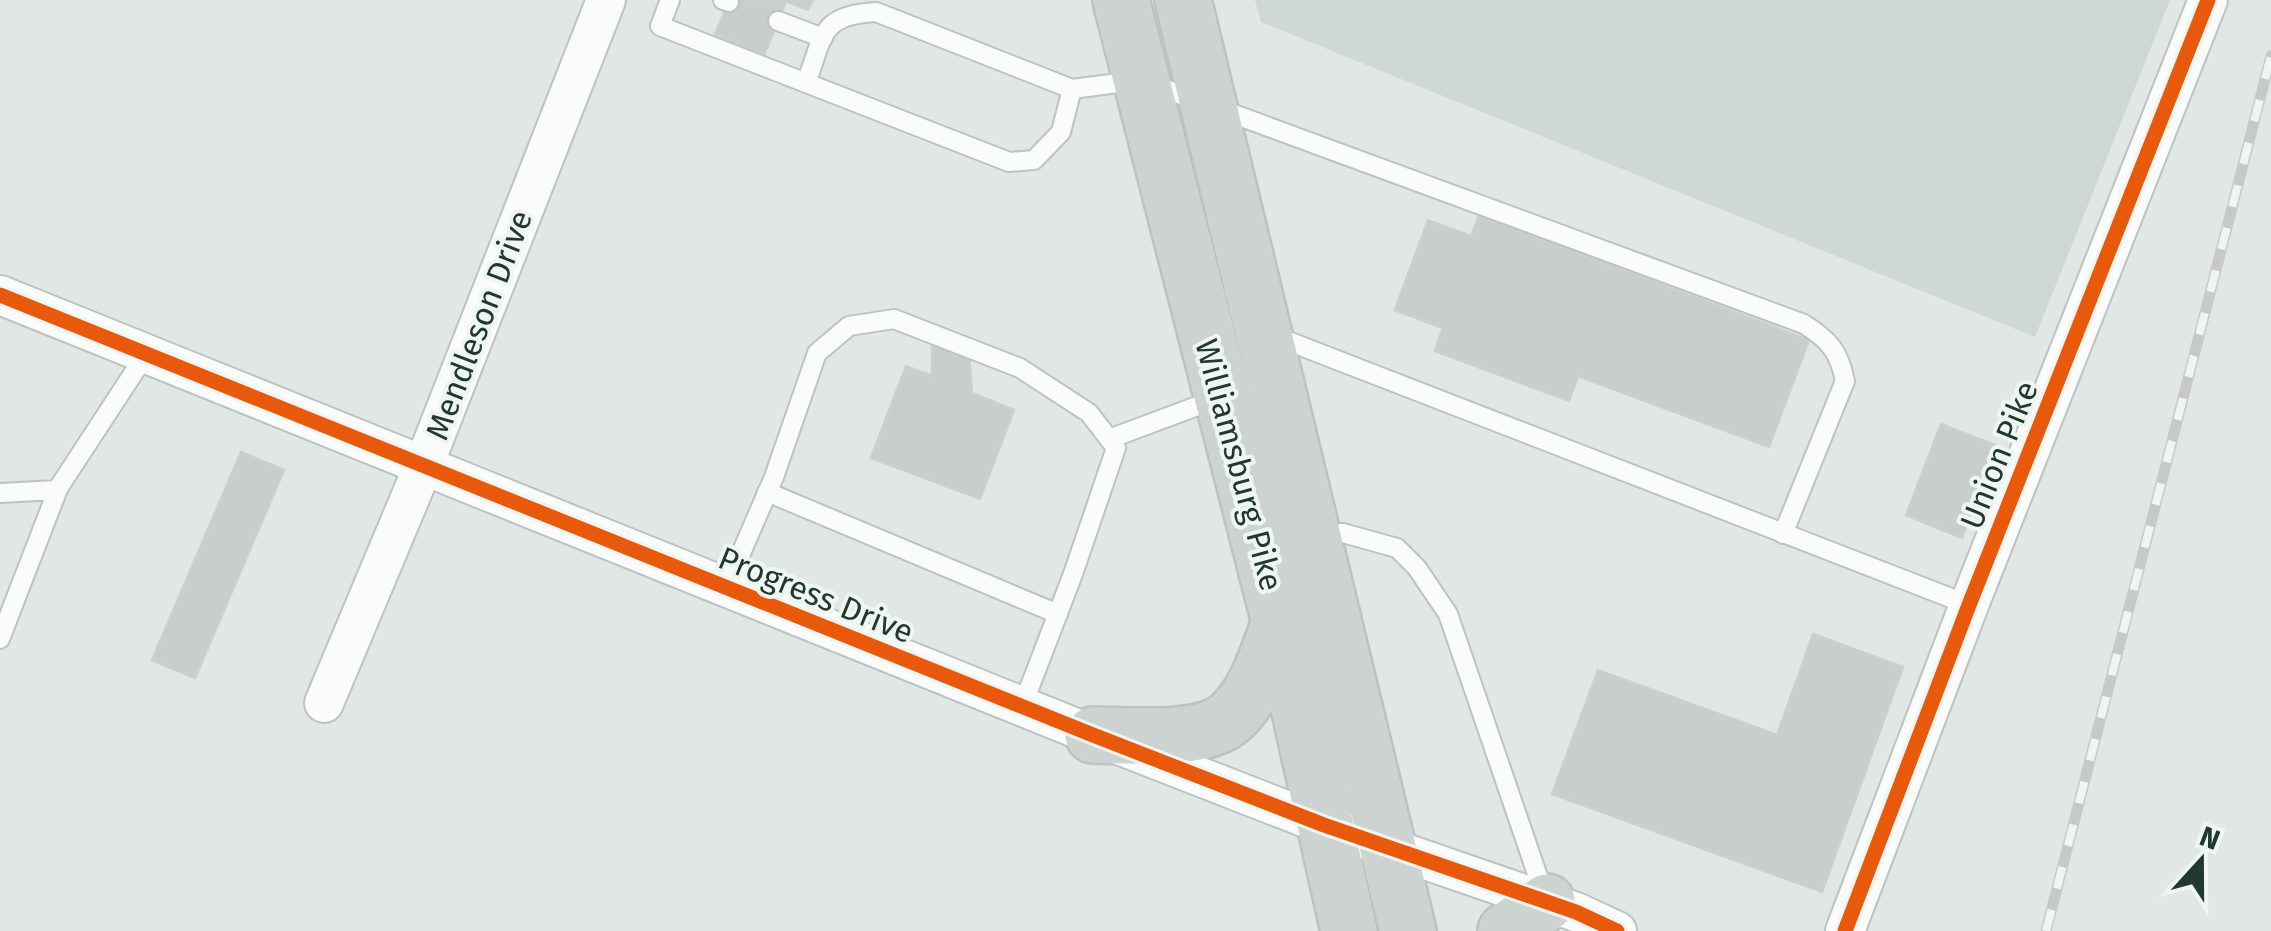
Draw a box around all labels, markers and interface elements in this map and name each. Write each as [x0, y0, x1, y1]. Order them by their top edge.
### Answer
street label: Mendleson Drive [418, 205, 540, 445]
street label: Williamsburg Pike [1187, 335, 1291, 595]
street label: Union Pike [1952, 376, 2046, 534]
street label: Progress Drive [713, 539, 919, 651]
north arrow [2151, 811, 2251, 911]
text: N [2195, 819, 2224, 857]

